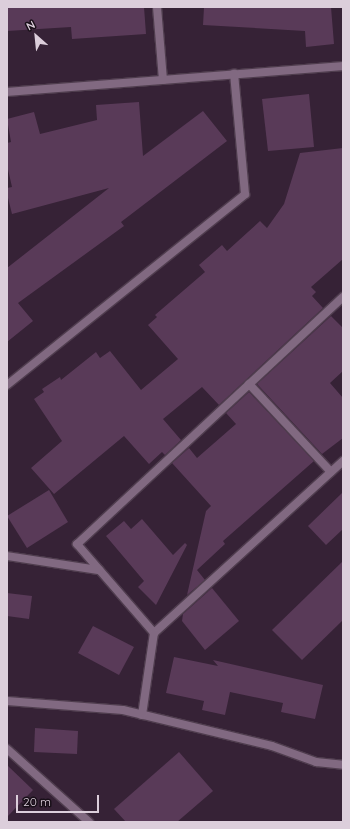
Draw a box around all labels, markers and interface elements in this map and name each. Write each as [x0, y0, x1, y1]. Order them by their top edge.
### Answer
north arrow [16, 16, 56, 56]
text: N [24, 17, 37, 33]
scale bar [18, 787, 101, 813]
text: 20 m [23, 794, 51, 809]

